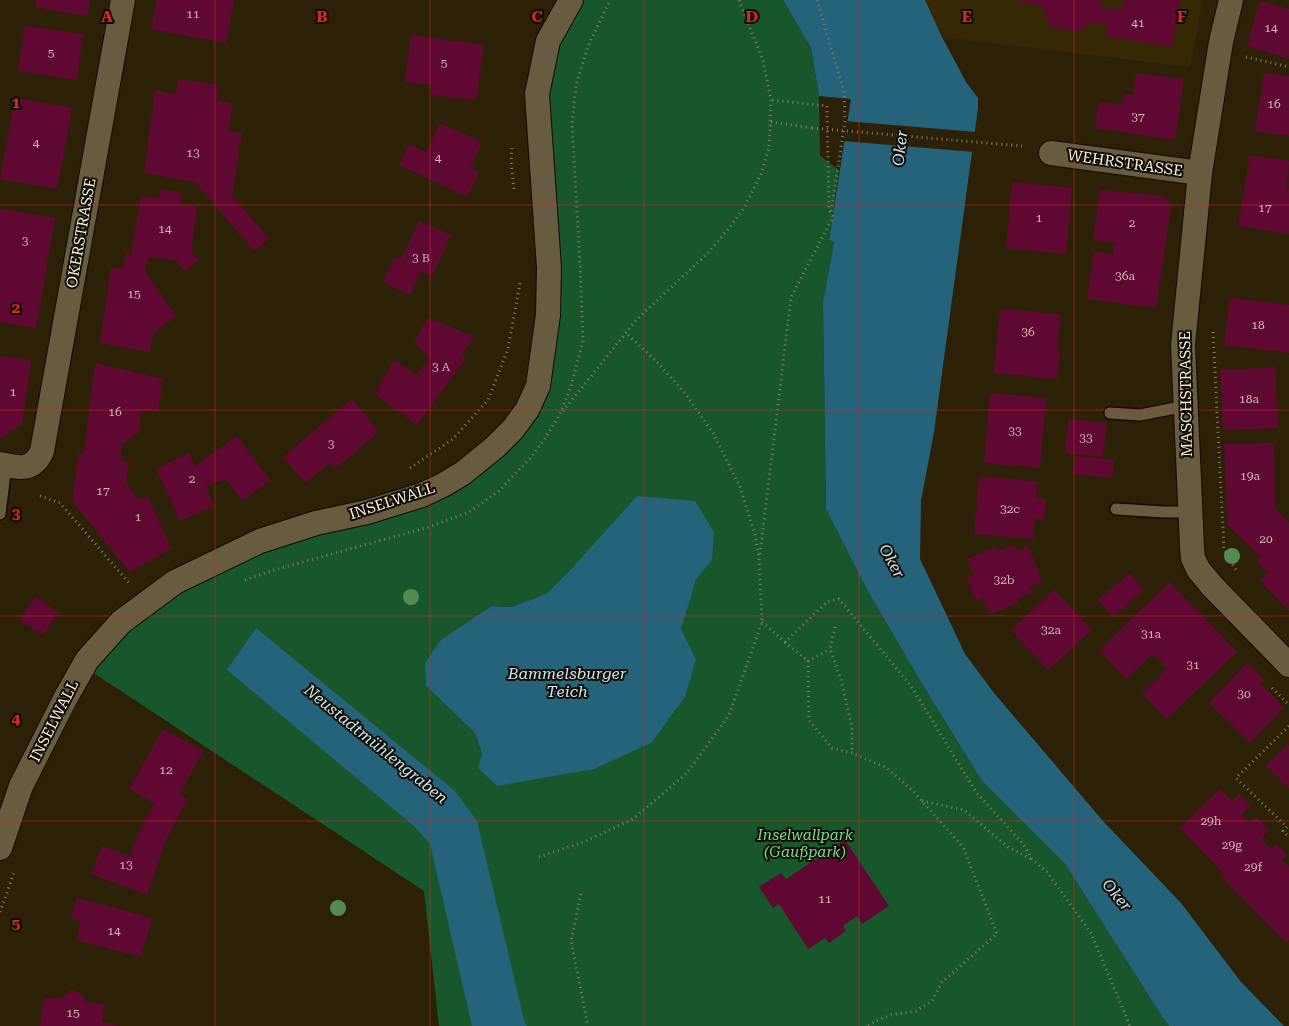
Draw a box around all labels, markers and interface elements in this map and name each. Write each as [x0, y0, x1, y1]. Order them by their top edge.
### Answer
text: A [101, 7, 113, 26]
house number: 11 [186, 7, 200, 21]
text: B [316, 7, 328, 26]
text: C [531, 7, 543, 26]
text: D [746, 7, 759, 26]
text: E [962, 7, 972, 26]
text: F [1177, 7, 1187, 26]
house number: 41 [1131, 16, 1145, 30]
house number: 14 [1264, 21, 1278, 35]
house number: 5 [48, 46, 55, 60]
house number: 5 [441, 56, 448, 70]
text: 1 [12, 93, 21, 112]
house number: 16 [1267, 97, 1281, 111]
house number: 37 [1131, 110, 1145, 124]
water label: Oker [888, 129, 912, 167]
house number: 4 [33, 136, 40, 150]
house number: 13 [186, 146, 200, 160]
street label: WEHRSTRASSE [1066, 146, 1184, 180]
house number: 4 [435, 151, 442, 165]
street label: OKERSTRASSE [62, 177, 100, 289]
house number: 17 [1258, 201, 1272, 215]
house number: 1 [1036, 211, 1043, 225]
house number: 2 [1129, 216, 1136, 230]
house number: 14 [158, 222, 172, 236]
house number: 3 [22, 234, 29, 248]
house number: 3 B [412, 251, 430, 265]
house number: 36a [1115, 269, 1135, 283]
house number: 15 [127, 287, 141, 301]
text: 2 [12, 298, 21, 317]
house number: 18 [1251, 318, 1265, 332]
house number: 36 [1021, 325, 1035, 339]
street label: MASCHSTRASSE [1176, 331, 1196, 457]
house number: 3 A [432, 360, 451, 374]
house number: 1 [10, 385, 17, 399]
house number: 18a [1239, 392, 1259, 406]
house number: 16 [108, 405, 122, 419]
house number: 33 [1008, 424, 1022, 438]
house number: 33 [1079, 431, 1093, 445]
house number: 3 [328, 437, 335, 451]
house number: 19a [1240, 469, 1260, 483]
house number: 2 [189, 472, 196, 486]
street label: INSELWALL [347, 479, 437, 523]
house number: 17 [96, 484, 110, 498]
house number: 32c [1000, 502, 1020, 516]
text: 3 [12, 504, 21, 523]
house number: 1 [135, 510, 142, 524]
house number: 20 [1259, 532, 1273, 546]
water label: Oker [875, 541, 909, 582]
house number: 32b [993, 573, 1015, 587]
house number: 32a [1041, 623, 1061, 637]
house number: 31a [1141, 627, 1161, 641]
house number: 31 [1186, 658, 1200, 672]
water label: Bammelsburger Teich [507, 664, 627, 701]
street label: INSELWALL [26, 677, 82, 765]
water label: Neustadtmühlengraben [300, 680, 452, 808]
house number: 30 [1237, 687, 1251, 701]
text: 4 [12, 709, 21, 728]
house number: 12 [159, 763, 173, 777]
house number: 29h [1200, 814, 1222, 828]
park label: Inselwallpark (Gaußpark) [756, 826, 854, 861]
house number: 29g [1222, 838, 1242, 852]
house number: 13 [119, 858, 133, 872]
house number: 29f [1244, 860, 1262, 874]
water label: Oker [1098, 875, 1136, 915]
house number: 11 [818, 892, 832, 906]
text: 5 [12, 914, 21, 933]
house number: 14 [107, 924, 121, 938]
house number: 15 [66, 1006, 80, 1020]

